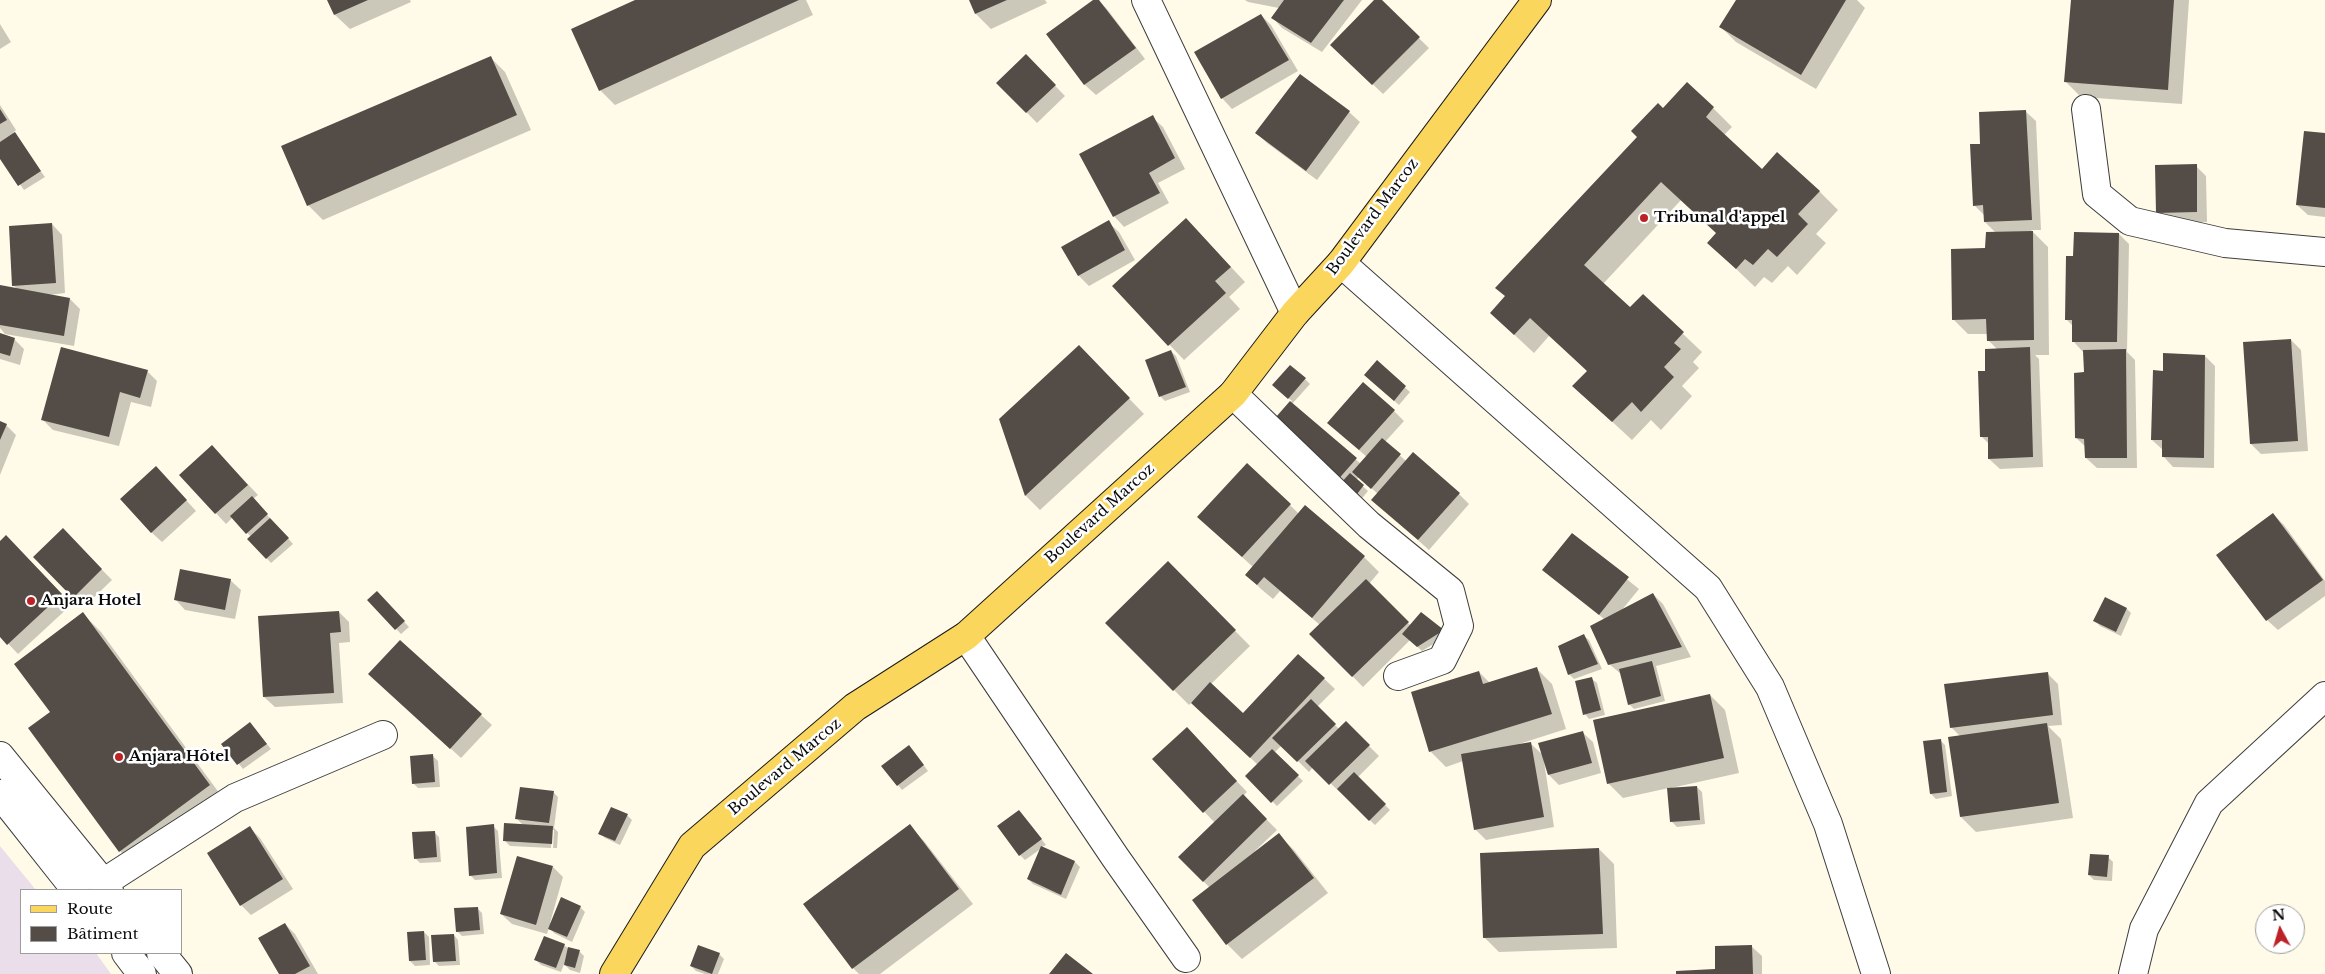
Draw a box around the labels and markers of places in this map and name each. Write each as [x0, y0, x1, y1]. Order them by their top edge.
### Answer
place label: Tribunal d'appel [1654, 209, 1785, 227]
marker: Tribunal d'appel [1638, 212, 1650, 224]
place label: Anjara Hotel [41, 592, 141, 610]
marker: Anjara Hotel [25, 595, 37, 607]
place label: Anjara Hôtel [129, 748, 229, 766]
marker: Anjara Hôtel [113, 751, 125, 763]

